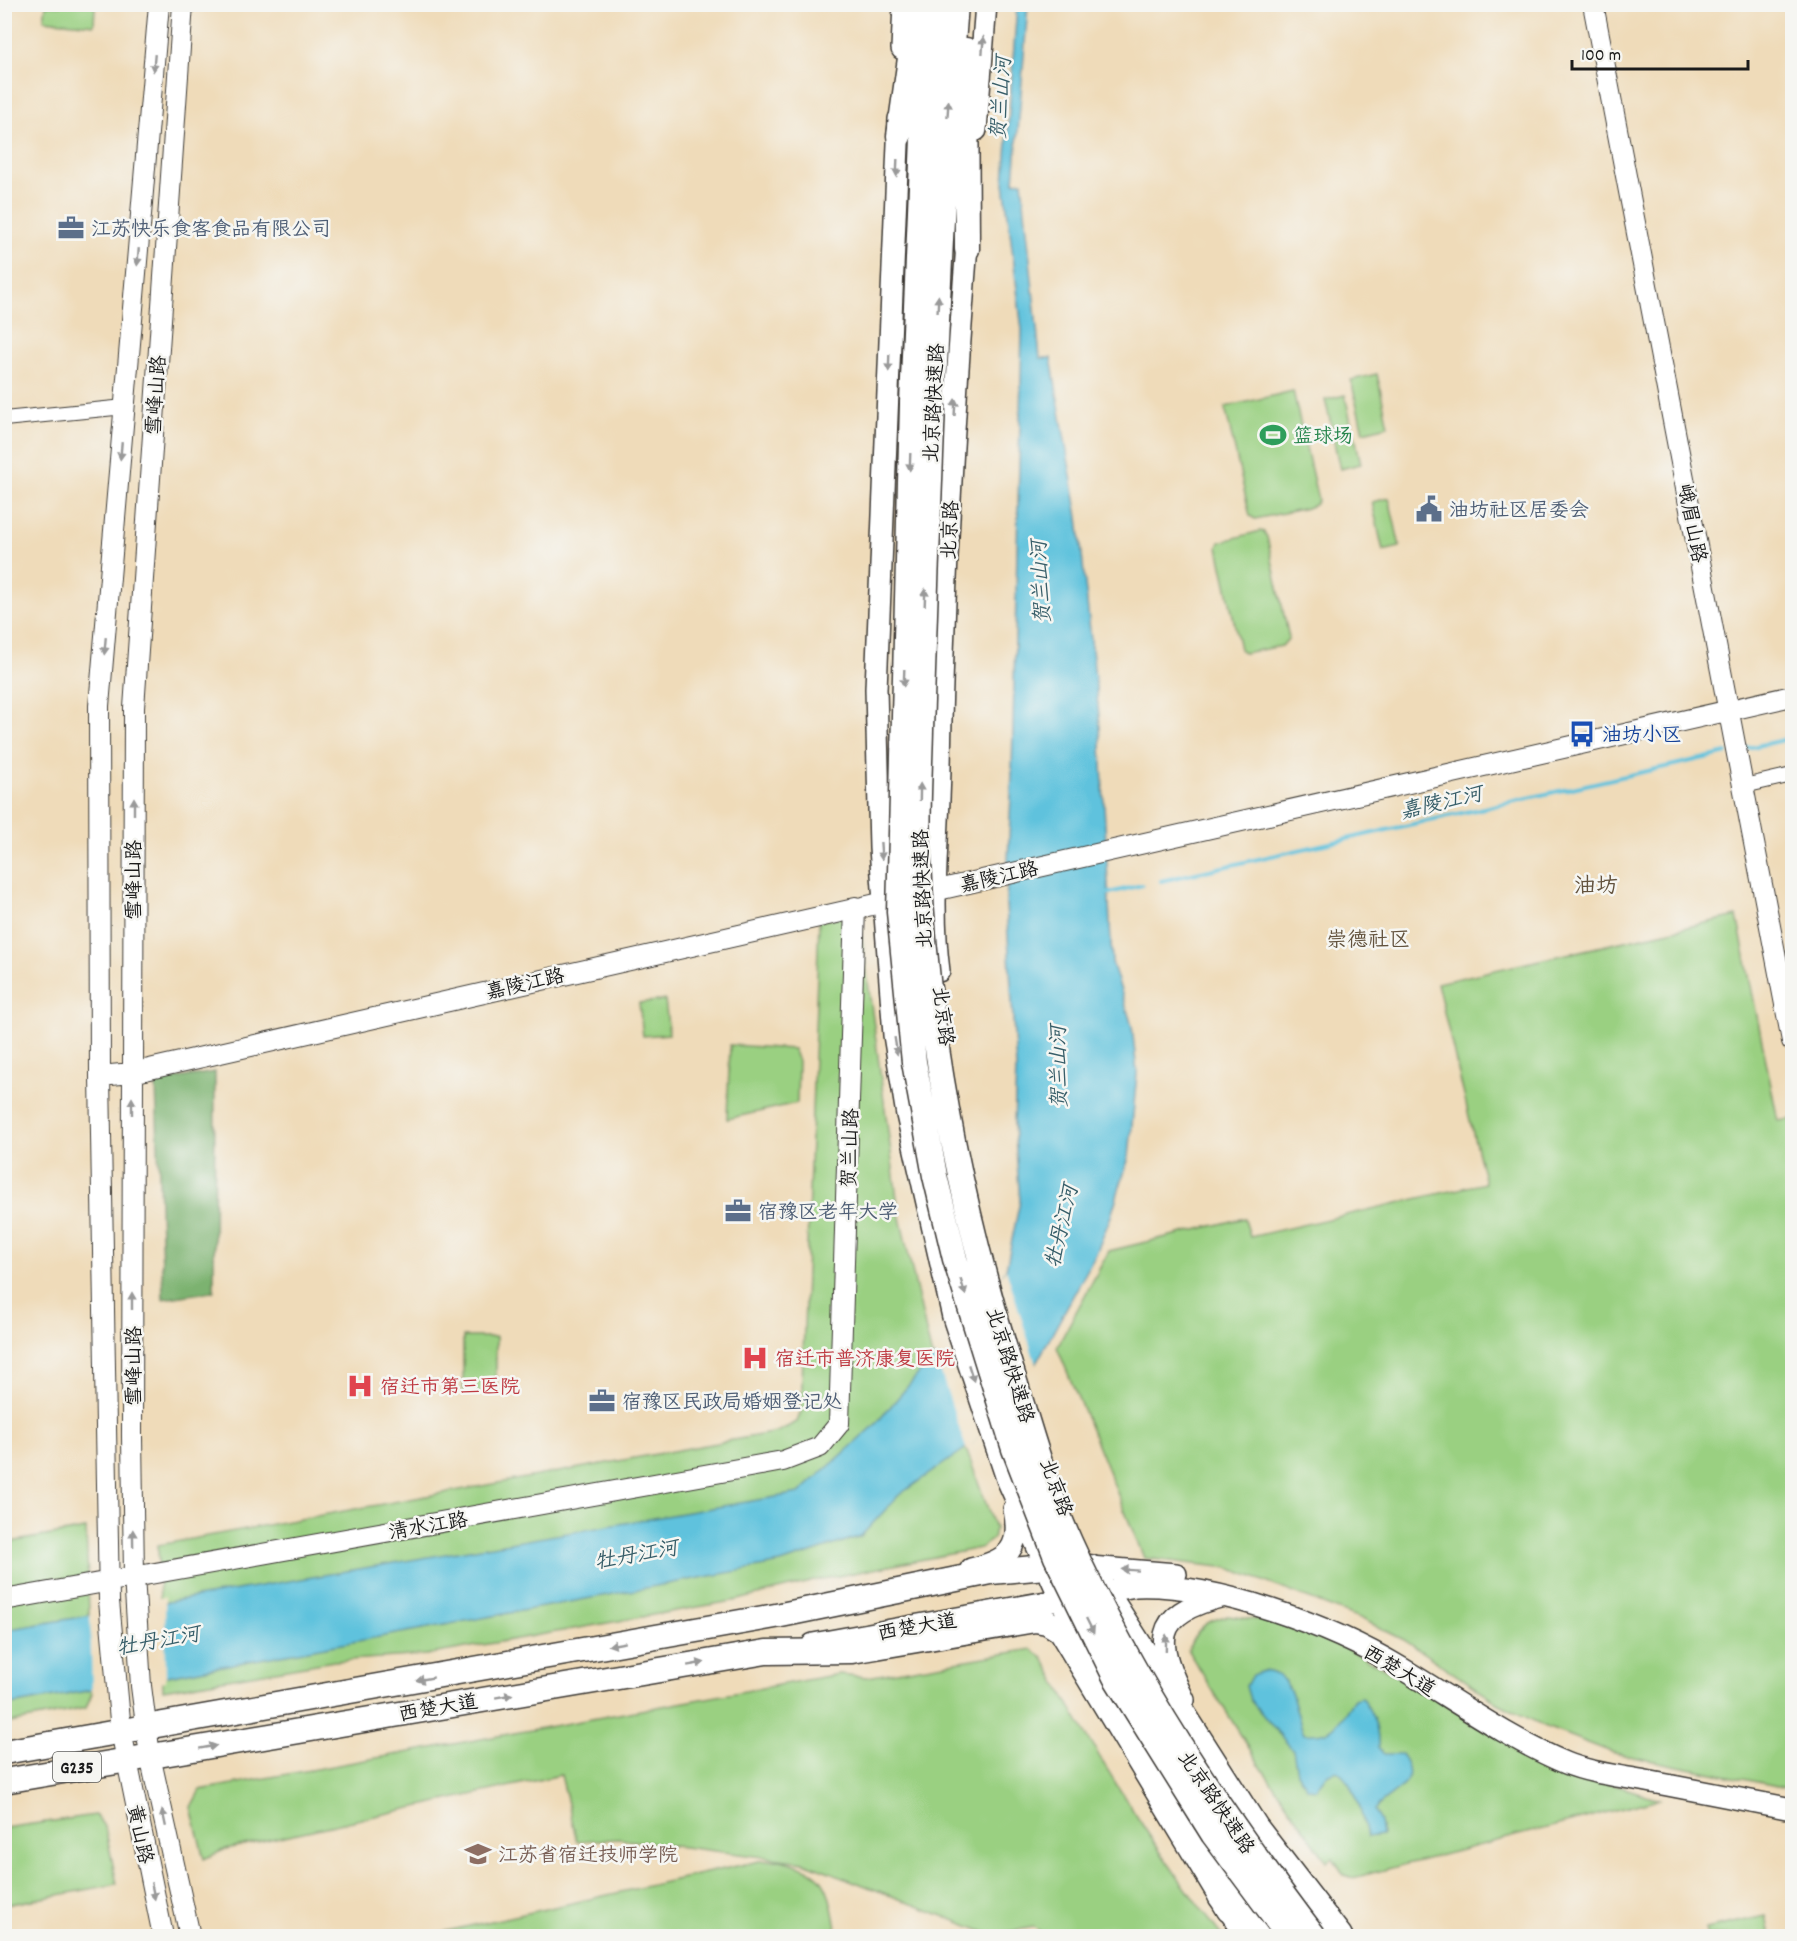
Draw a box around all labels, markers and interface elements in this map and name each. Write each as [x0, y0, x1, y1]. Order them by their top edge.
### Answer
scale bar [1572, 33, 1748, 71]
one-way arrow [978, 35, 987, 54]
text: 100 m [1581, 44, 1621, 69]
water label: 贺兰山河 [985, 52, 1021, 141]
one-way arrow [150, 53, 159, 72]
one-way arrow [943, 100, 953, 119]
one-way arrow [893, 158, 902, 177]
office icon: 江苏快乐食客食品有限公司 [56, 213, 86, 243]
place label: 江苏快乐食客食品有限公司 [91, 217, 331, 245]
one-way arrow [133, 248, 143, 267]
one-way arrow [933, 294, 942, 313]
street label: 北京路快速路 [919, 342, 953, 464]
street label: 雪峰山路 [141, 353, 175, 436]
one-way arrow [885, 353, 894, 372]
one-way arrow [950, 397, 959, 416]
sports icon: 篮球场 [1258, 420, 1288, 450]
place label: 篮球场 [1293, 424, 1353, 452]
one-way arrow [116, 442, 126, 461]
one-way arrow [905, 453, 915, 472]
street label: 峨眉山路 [1669, 482, 1712, 566]
public building icon: 油坊社区居委会 [1414, 494, 1444, 524]
street label: 北京路 [936, 498, 968, 561]
place label: 油坊社区居委会 [1449, 498, 1589, 526]
water label: 贺兰山河 [1026, 536, 1060, 625]
one-way arrow [921, 588, 930, 607]
one-way arrow [100, 636, 110, 655]
one-way arrow [899, 668, 909, 687]
bus stop icon: 油坊小区 [1567, 719, 1597, 749]
place label: 油坊小区 [1602, 723, 1682, 751]
water label: 嘉陵江河 [1397, 780, 1489, 829]
one-way arrow [915, 782, 925, 801]
one-way arrow [129, 797, 139, 816]
street label: 北京路快速路 [909, 827, 941, 949]
street label: 雪峰山路 [122, 839, 150, 920]
one-way arrow [876, 842, 885, 861]
street label: 嘉陵江路 [958, 856, 1043, 902]
district label: 油坊 [1574, 872, 1618, 903]
district label: 崇德社区 [1326, 927, 1410, 957]
street label: 嘉陵江路 [484, 963, 569, 1009]
street label: 北京路 [923, 985, 959, 1049]
water label: 贺兰山河 [1045, 1022, 1077, 1109]
one-way arrow [892, 1036, 901, 1055]
one-way arrow [127, 1097, 137, 1116]
street label: 贺兰山路 [837, 1107, 867, 1189]
water label: 牡丹江河 [1040, 1179, 1089, 1271]
office icon: 宿豫区老年大学 [723, 1196, 753, 1226]
place label: 宿豫区老年大学 [758, 1200, 898, 1228]
one-way arrow [959, 1278, 968, 1296]
one-way arrow [127, 1292, 137, 1311]
street label: 北京路快速路 [977, 1304, 1039, 1428]
street label: 雪峰山路 [122, 1325, 150, 1406]
hospital icon: 宿迁市普济康复医院 [740, 1343, 770, 1373]
place label: 宿迁市普济康复医院 [775, 1347, 955, 1375]
one-way arrow [967, 1364, 976, 1382]
hospital icon: 宿迁市第三医院 [345, 1371, 375, 1401]
place label: 宿迁市第三医院 [380, 1375, 520, 1403]
office icon: 宿豫区民政局婚姻登记处 [587, 1386, 617, 1416]
place label: 宿豫区民政局婚姻登记处 [622, 1390, 842, 1418]
street label: 北京路 [1031, 1455, 1078, 1522]
street label: 清水江路 [387, 1507, 471, 1549]
one-way arrow [128, 1529, 138, 1548]
water label: 牡丹江河 [593, 1534, 683, 1579]
one-way arrow [1120, 1565, 1139, 1574]
street label: 西楚大道 [876, 1608, 959, 1650]
one-way arrow [1085, 1617, 1095, 1635]
water label: 牡丹江河 [115, 1620, 205, 1665]
one-way arrow [1161, 1633, 1170, 1652]
one-way arrow [608, 1640, 627, 1649]
street label: 西楚大道 [1357, 1640, 1440, 1705]
one-way arrow [687, 1659, 706, 1668]
one-way arrow [416, 1675, 435, 1684]
street label: 西楚大道 [397, 1689, 480, 1731]
one-way arrow [494, 1692, 513, 1701]
one-way arrow [199, 1742, 218, 1751]
street label: 北京路快速路 [1169, 1746, 1260, 1862]
road number: G235 [53, 1752, 101, 1782]
street label: 黄山路 [118, 1802, 158, 1868]
one-way arrow [158, 1809, 168, 1827]
school or university icon: 江苏省宿迁技师学院 [463, 1839, 493, 1869]
place label: 江苏省宿迁技师学院 [498, 1843, 678, 1871]
one-way arrow [149, 1882, 158, 1901]

